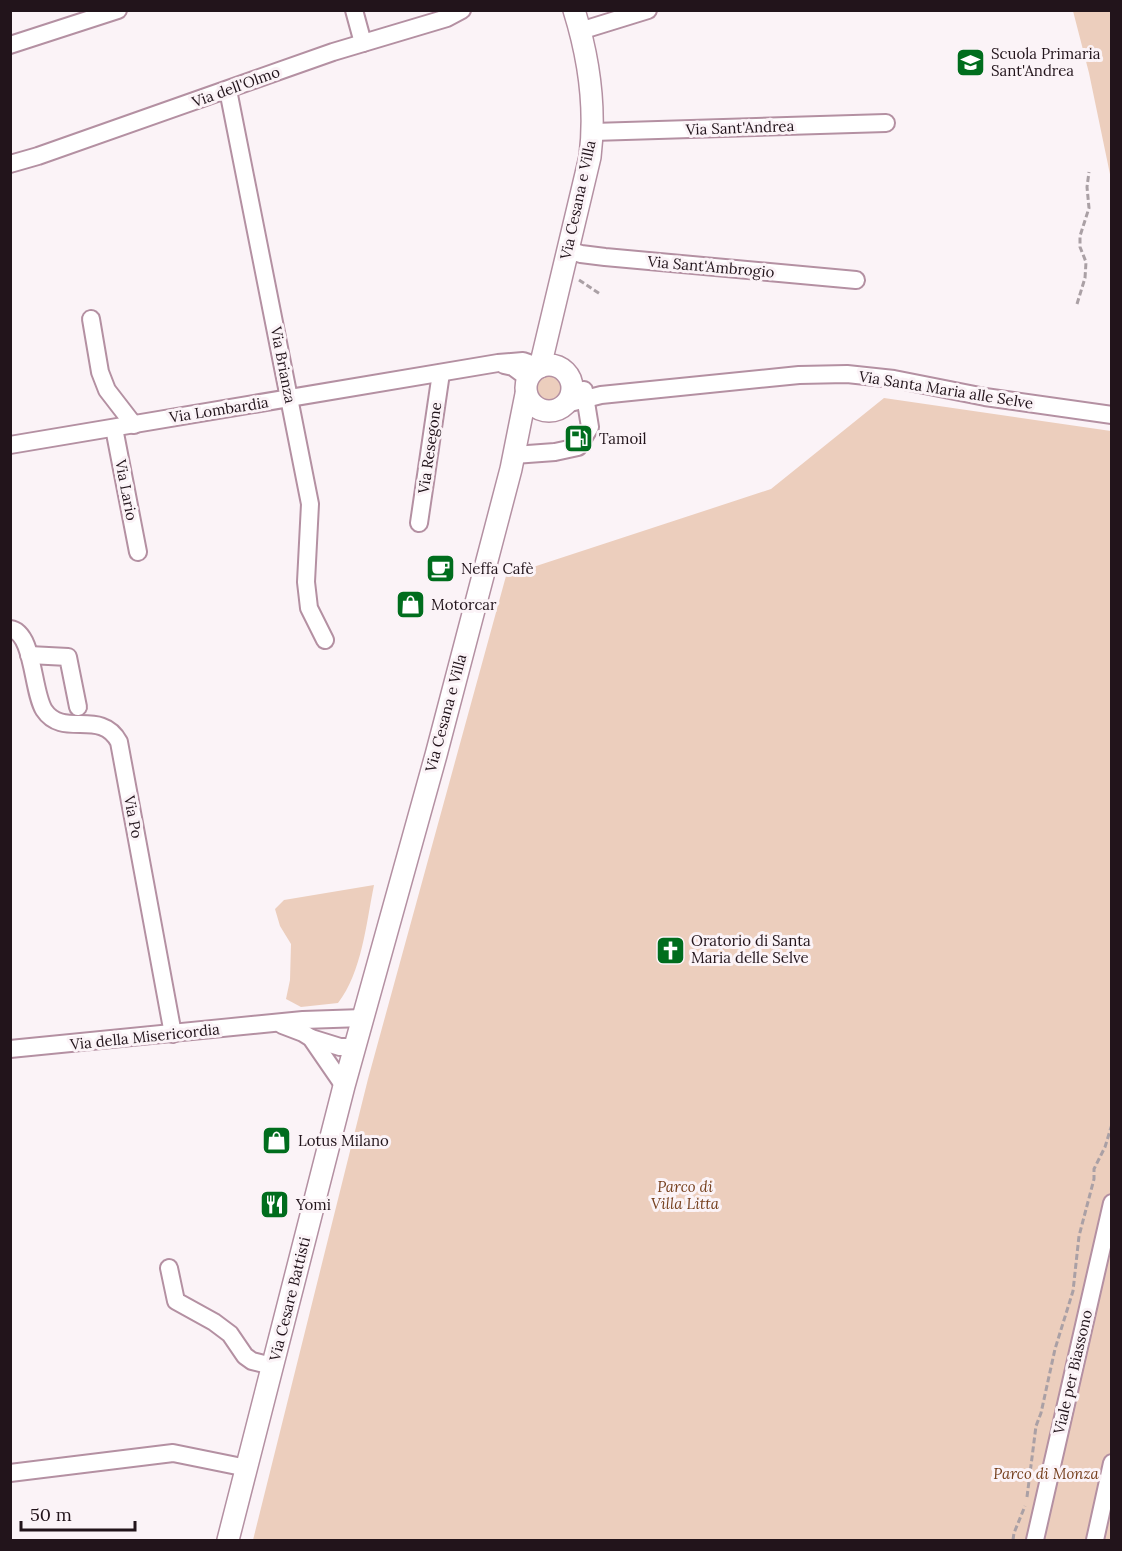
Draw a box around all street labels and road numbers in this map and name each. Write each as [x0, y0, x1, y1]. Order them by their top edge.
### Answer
street label: Via dell'Olmo [188, 62, 283, 112]
street label: Via Sant'Andrea [684, 116, 795, 139]
street label: Via Cesana e Villa [555, 138, 599, 262]
street label: Via Sant'Ambrogio [646, 251, 775, 282]
street label: Via Brianza [267, 324, 300, 405]
street label: Via Santa Maria alle Selve [857, 366, 1035, 413]
street label: Via Lombardia [167, 392, 270, 427]
street label: Via Resegone [414, 401, 445, 496]
street label: Via Lario [111, 457, 142, 522]
street label: Via Cesana e Villa [420, 652, 470, 775]
street label: Via Po [120, 793, 147, 840]
street label: Via della Misericordia [68, 1019, 221, 1054]
street label: Via Cesare Battisti [265, 1235, 314, 1364]
street label: Viale per Biassono [1049, 1308, 1096, 1437]

